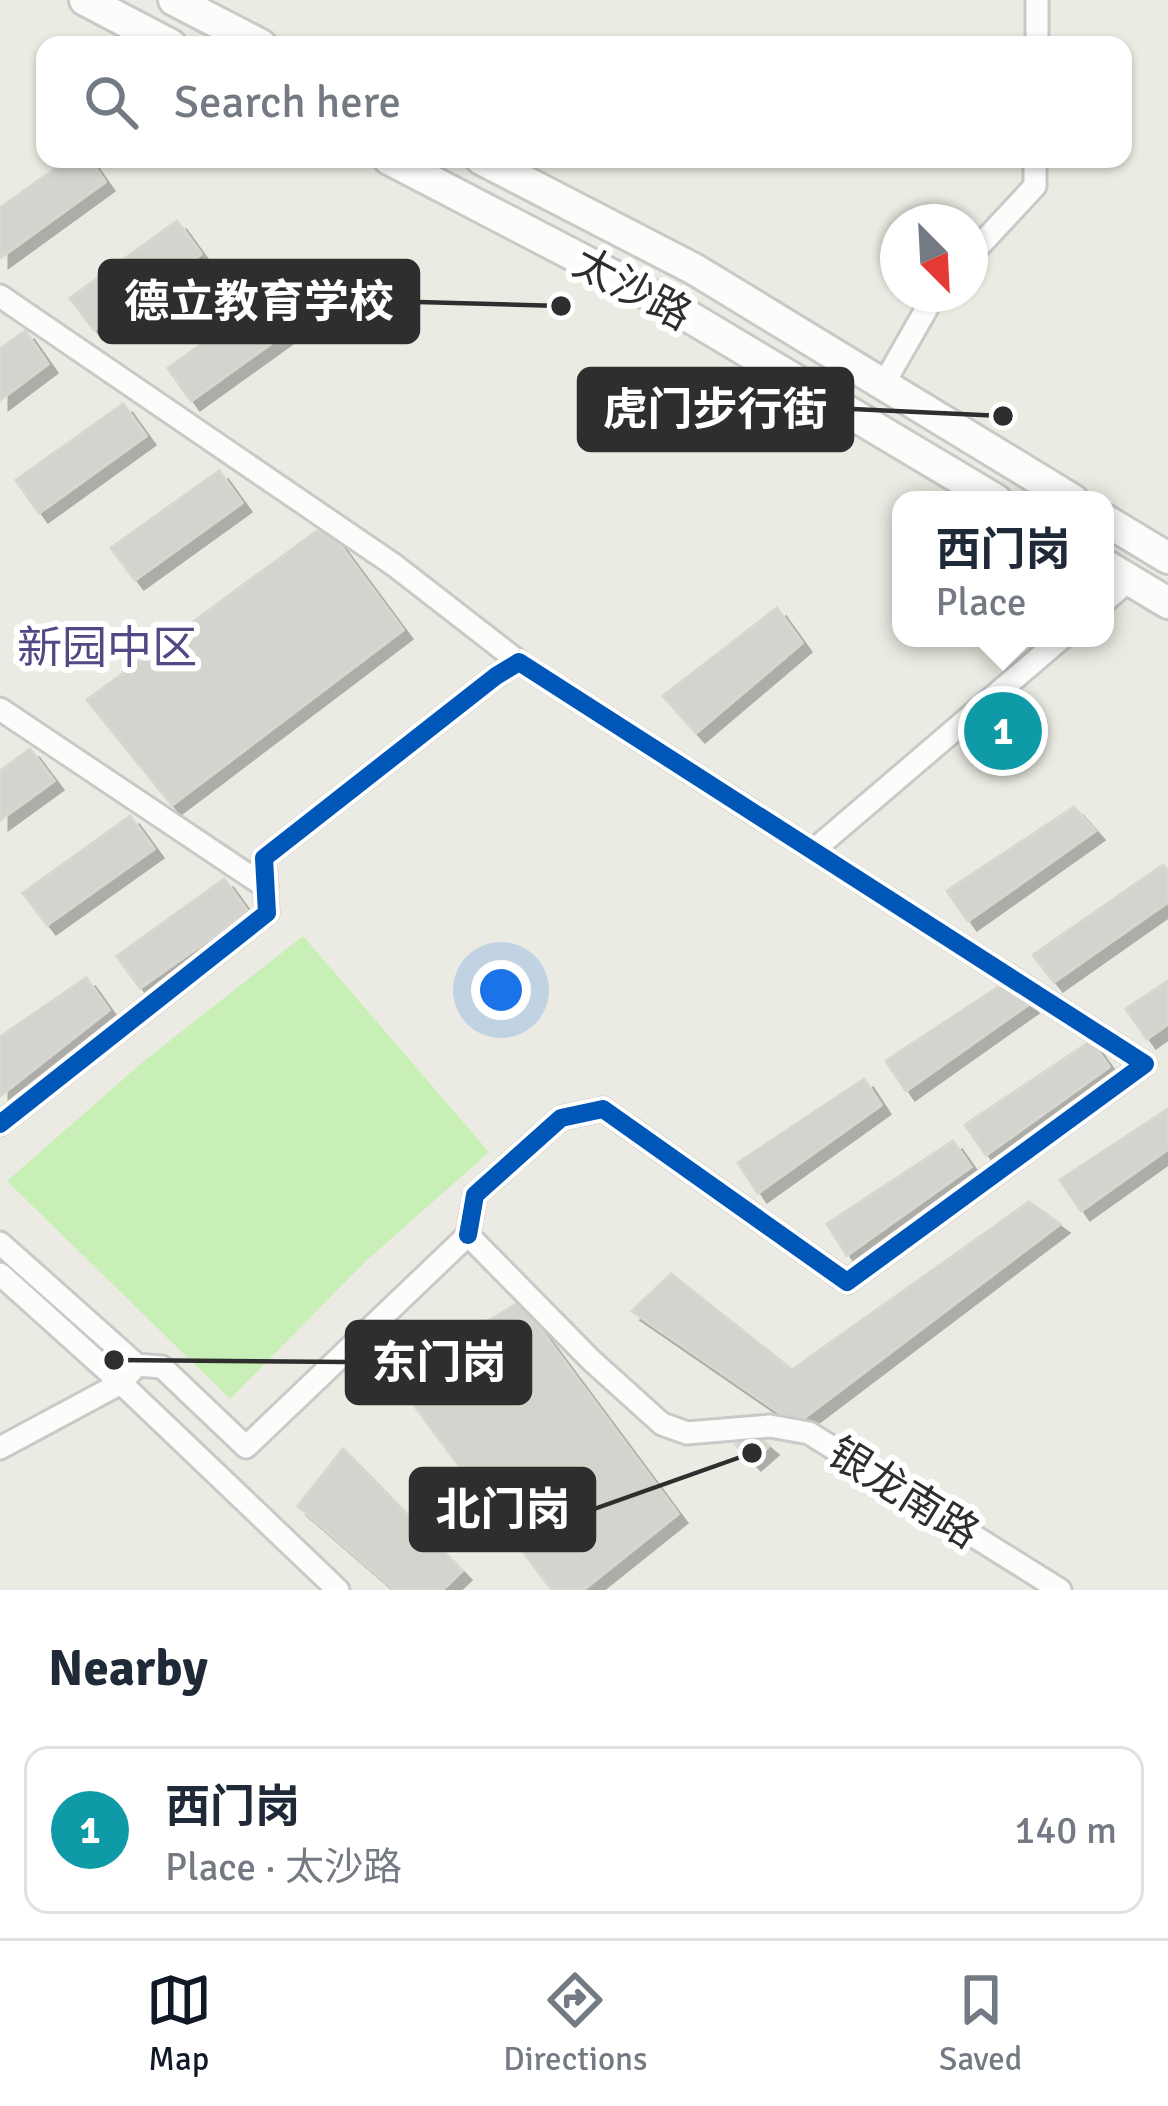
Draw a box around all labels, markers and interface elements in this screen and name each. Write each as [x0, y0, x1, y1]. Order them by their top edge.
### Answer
search box [36, 36, 1132, 168]
icon: search [78, 69, 144, 135]
text: Search here [174, 75, 401, 130]
north arrow [880, 204, 988, 312]
street label: 太沙路 [565, 237, 700, 341]
callout: 德立教育学校 [100, 261, 418, 342]
text: 德立教育学校 [124, 275, 394, 330]
callout: 虎门步行街 [579, 369, 852, 450]
text: 虎门步行街 [602, 383, 828, 438]
popup [892, 491, 1114, 647]
text: 西门岗 [935, 523, 1071, 578]
text: Place [935, 578, 1026, 626]
district label: 新园中区 [17, 621, 197, 676]
pin: 1 [964, 686, 1042, 776]
your location [471, 960, 531, 1020]
callout: 东门岗 [347, 1322, 530, 1403]
text: 东门岗 [371, 1336, 507, 1391]
street label: 银龙南路 [818, 1427, 988, 1559]
callout: 北门岗 [411, 1469, 594, 1550]
text: 北门岗 [435, 1483, 571, 1538]
text: Nearby [48, 1637, 208, 1700]
text: 西门岗 [165, 1780, 300, 1835]
text: 1 [79, 1806, 101, 1854]
text: 140 m [1014, 1806, 1117, 1854]
text: Place · 太沙路 [165, 1843, 402, 1891]
tab: Map [146, 1967, 212, 2080]
tab: Directions [503, 1967, 648, 2080]
tab: Saved [939, 1967, 1022, 2080]

